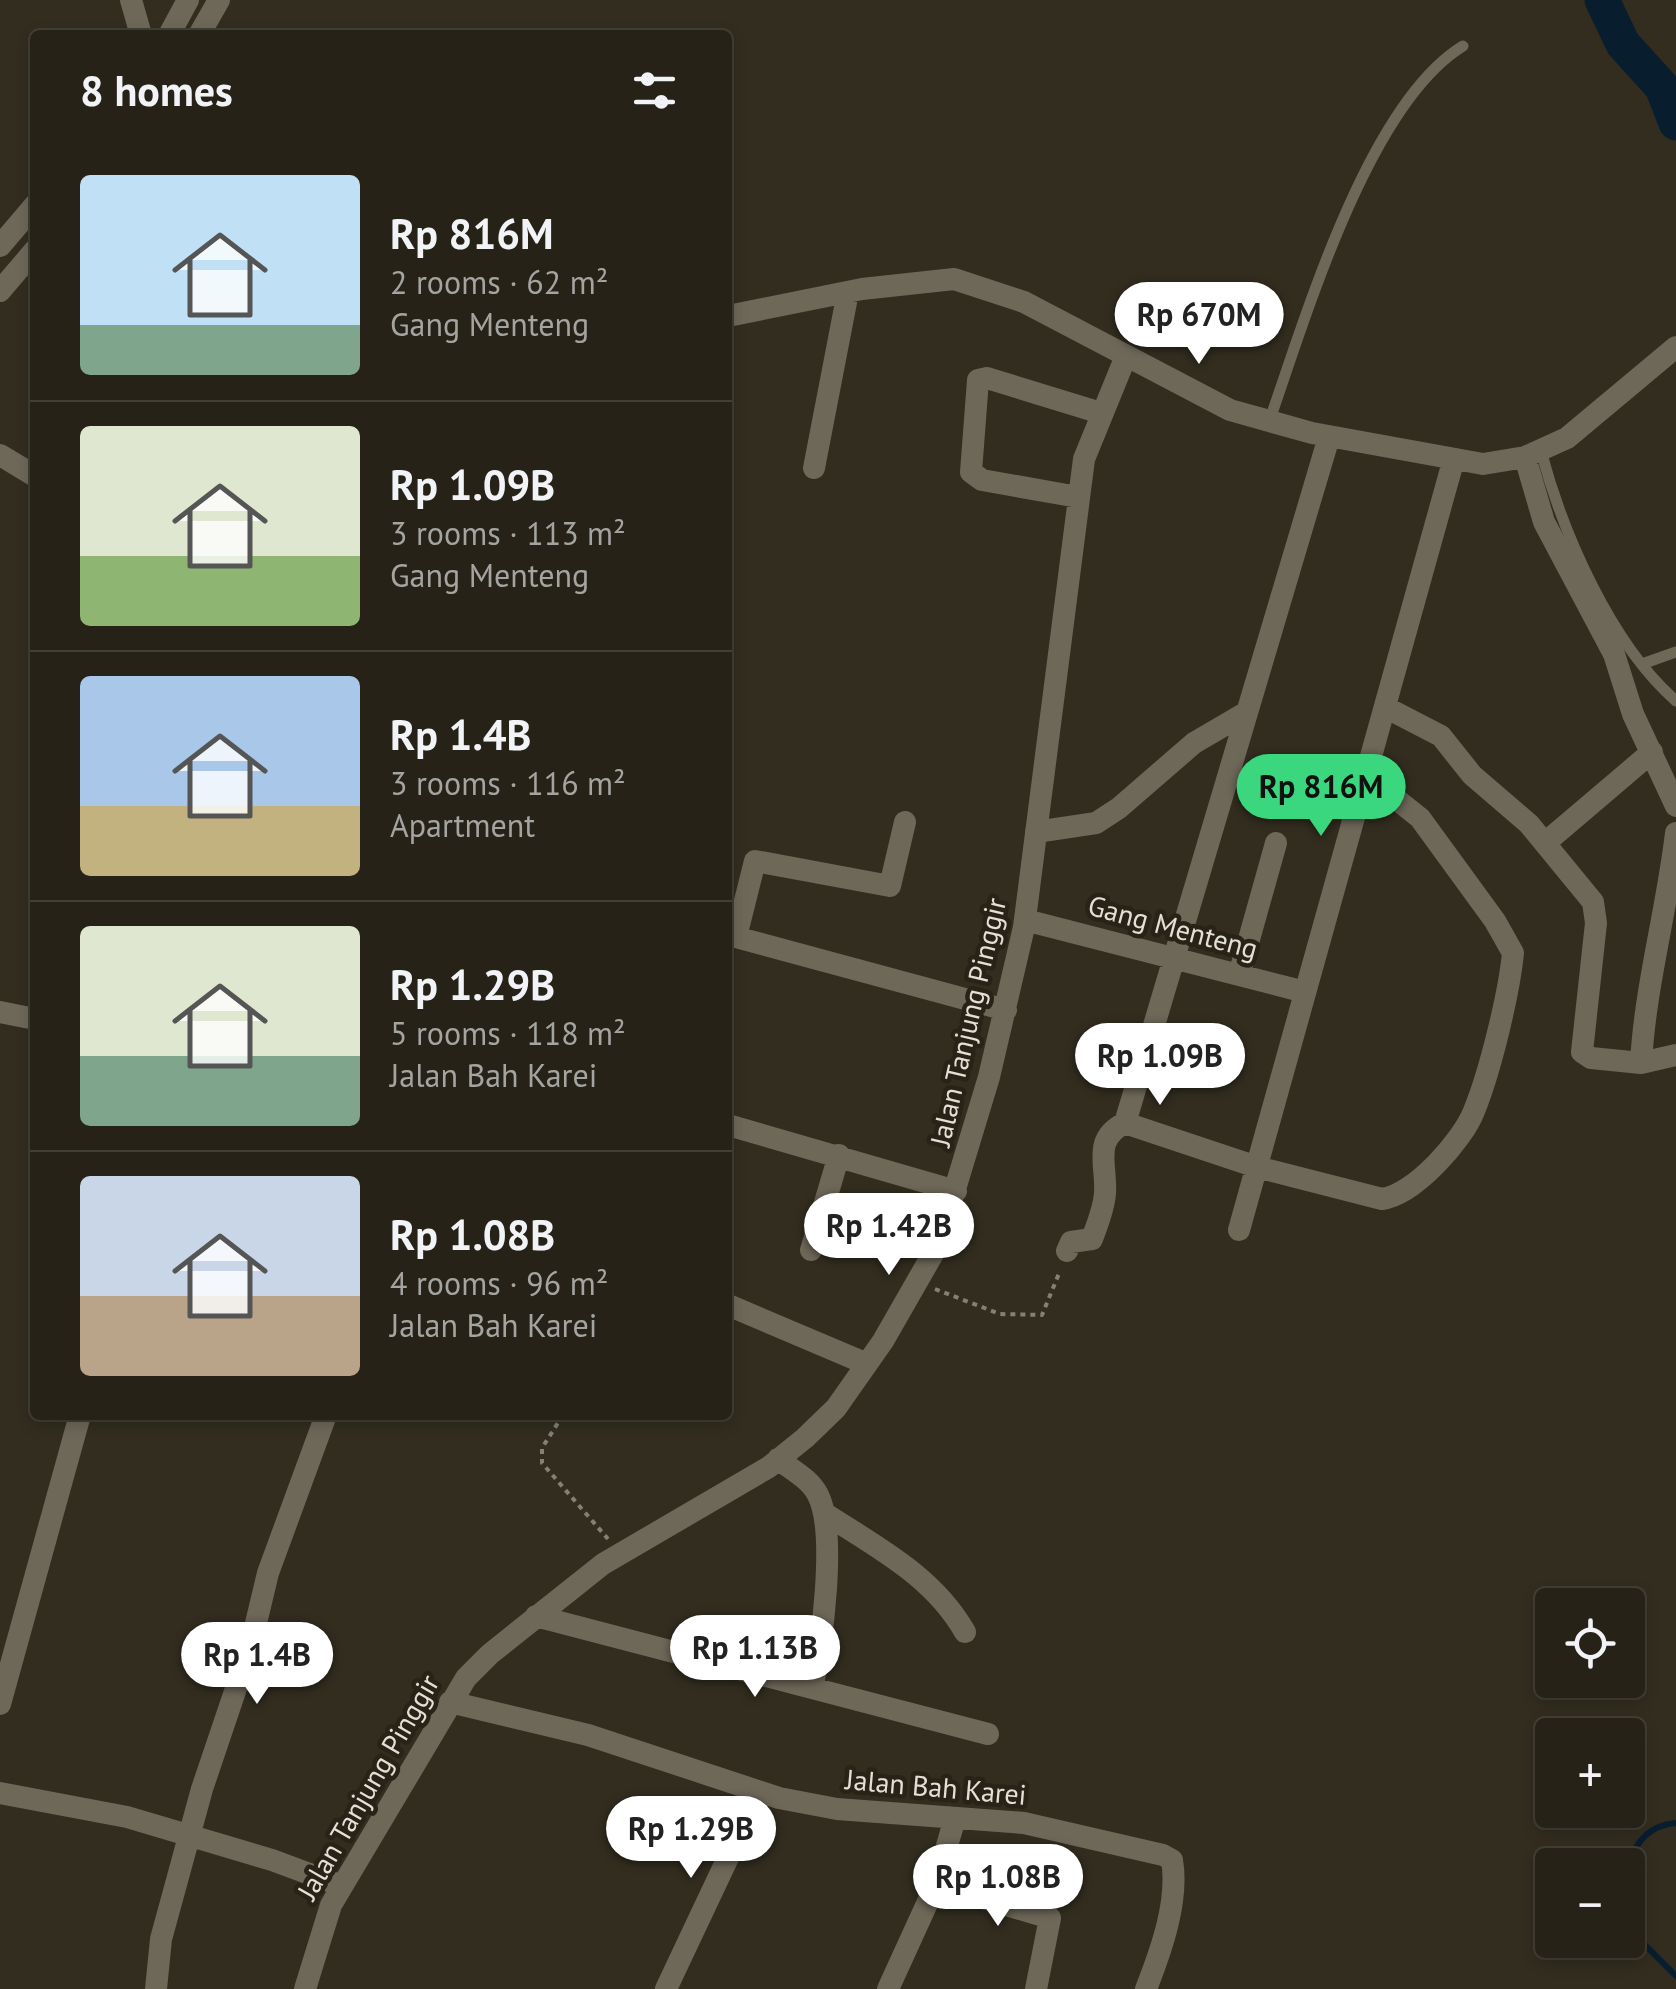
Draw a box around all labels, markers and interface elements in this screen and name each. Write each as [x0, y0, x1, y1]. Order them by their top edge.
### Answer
text: 8 homes [80, 63, 233, 118]
icon: filters [627, 63, 682, 118]
text: Rp 816M [390, 206, 554, 261]
icon: home [160, 215, 280, 335]
text: 2 rooms · 62 m² [390, 261, 608, 303]
pin: Rp 670M [1107, 282, 1291, 367]
text: Rp 670M [1137, 293, 1261, 335]
text: Gang Menteng [390, 303, 589, 345]
text: Rp 1.09B [390, 457, 555, 512]
icon: home [160, 466, 280, 586]
text: 3 rooms · 113 m² [390, 512, 626, 554]
text: Gang Menteng [390, 554, 589, 596]
text: Rp 1.4B [390, 707, 531, 762]
icon: home [160, 716, 280, 836]
pin: Rp 816M [1229, 754, 1413, 839]
text: 3 rooms · 116 m² [390, 762, 626, 804]
text: Rp 816M [1259, 765, 1383, 807]
text: Apartment [390, 804, 535, 846]
street label: Gang Menteng [1084, 886, 1262, 967]
street label: Jalan Tanjung Pinggir [921, 894, 1014, 1151]
text: Rp 1.29B [390, 957, 555, 1012]
icon: home [160, 966, 280, 1086]
text: 5 rooms · 118 m² [390, 1012, 626, 1054]
pin: Rp 1.09B [1057, 1023, 1263, 1108]
text: Rp 1.09B [1097, 1034, 1223, 1076]
text: Jalan Bah Karei [390, 1054, 597, 1096]
pin: Rp 1.42B [786, 1193, 992, 1278]
text: Rp 1.42B [826, 1204, 952, 1246]
text: Rp 1.08B [390, 1207, 555, 1262]
icon: home [160, 1216, 280, 1336]
text: 4 rooms · 96 m² [390, 1262, 608, 1304]
text: Jalan Bah Karei [390, 1304, 597, 1346]
map controls [1535, 1588, 1645, 1958]
button: locate [1535, 1588, 1645, 1698]
pin: Rp 1.13B [652, 1615, 858, 1700]
pin: Rp 1.4B [165, 1622, 349, 1707]
text: Rp 1.13B [692, 1626, 818, 1668]
text: Rp 1.4B [203, 1633, 311, 1675]
street label: Jalan Tanjung Pinggir [288, 1667, 447, 1907]
button: + [1535, 1718, 1645, 1828]
street label: Jalan Bah Karei [843, 1760, 1028, 1813]
pin: Rp 1.29B [588, 1796, 794, 1881]
text: Rp 1.29B [628, 1807, 754, 1849]
pin: Rp 1.08B [895, 1844, 1101, 1929]
button: − [1535, 1848, 1645, 1958]
text: Rp 1.08B [935, 1855, 1061, 1897]

